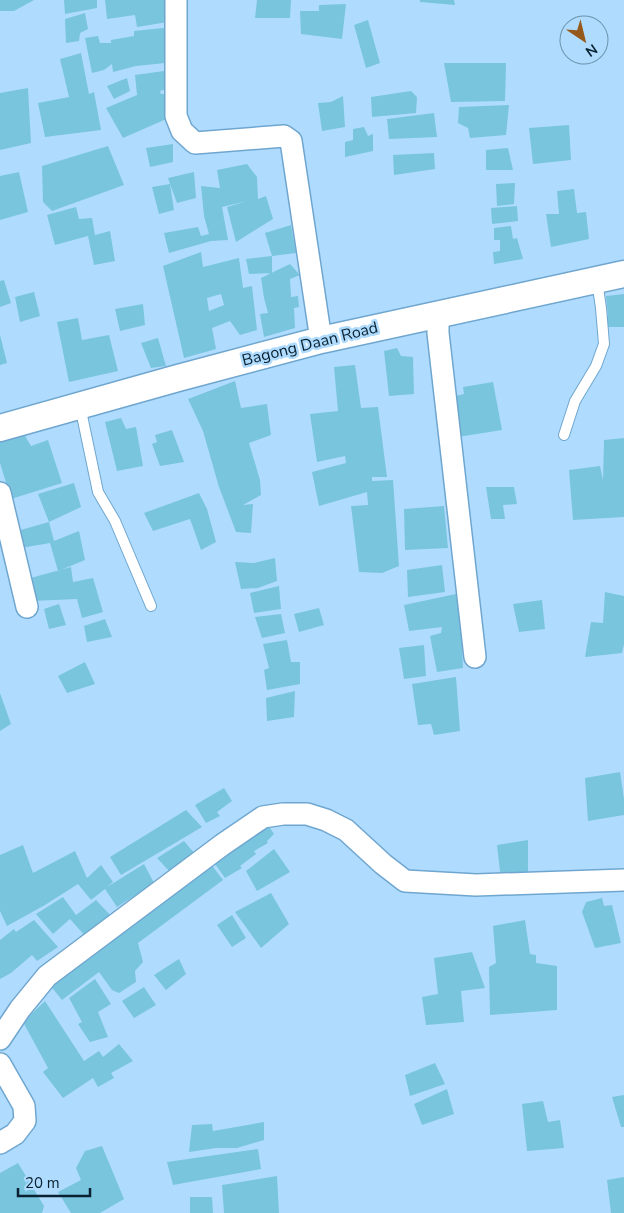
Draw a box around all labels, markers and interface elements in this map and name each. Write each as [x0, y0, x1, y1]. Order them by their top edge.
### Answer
north arrow [559, 15, 609, 65]
text: N [581, 39, 601, 61]
street label: Bagong Daan Road [240, 316, 380, 372]
scale bar [18, 1166, 90, 1198]
text: 20 m [25, 1173, 60, 1193]

